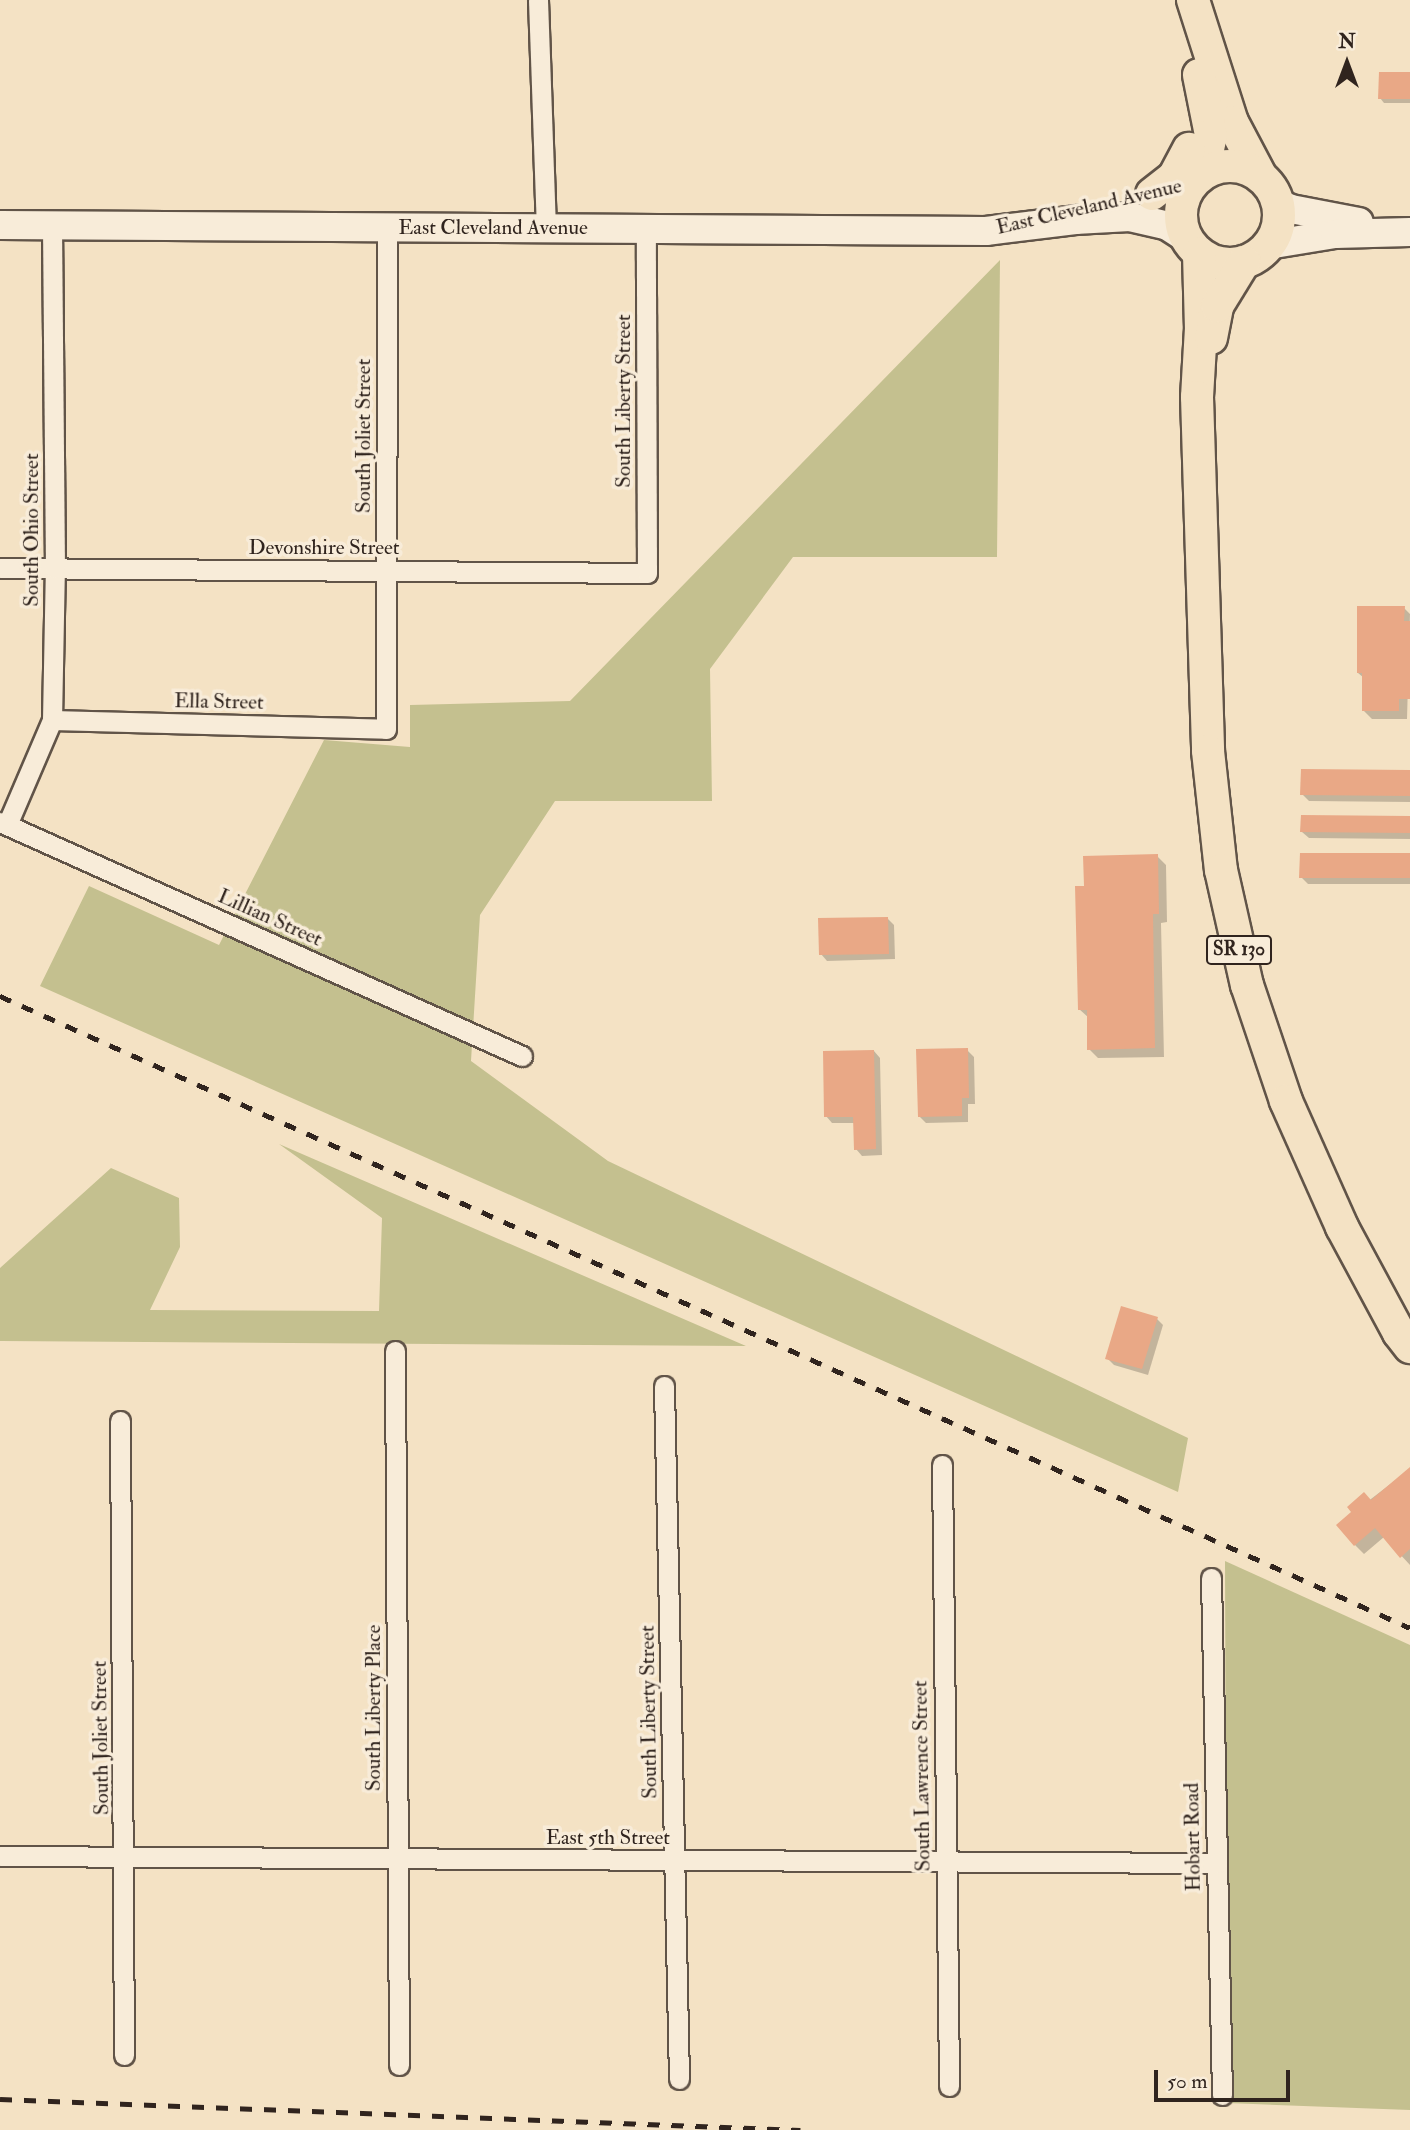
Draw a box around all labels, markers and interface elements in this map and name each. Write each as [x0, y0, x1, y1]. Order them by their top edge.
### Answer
north arrow [1312, 28, 1382, 98]
text: N [1338, 30, 1356, 54]
street label: East Cleveland Avenue [994, 173, 1184, 241]
street label: East Cleveland Avenue [398, 215, 588, 241]
street label: South Liberty Street [611, 314, 637, 488]
street label: South Joliet Street [351, 359, 377, 513]
street label: South Ohio Street [19, 453, 45, 607]
street label: Devonshire Street [248, 535, 400, 561]
street label: Ella Street [174, 689, 264, 715]
street label: Lillian Street [214, 884, 326, 952]
road number: SR 130 [1206, 934, 1272, 966]
street label: South Liberty Place [361, 1625, 387, 1791]
street label: South Liberty Street [635, 1625, 663, 1799]
street label: South Joliet Street [87, 1661, 115, 1815]
street label: South Lawrence Street [908, 1680, 936, 1872]
street label: Hobart Road [1179, 1782, 1207, 1892]
street label: East 5th Street [546, 1825, 670, 1851]
scale bar [1158, 2056, 1294, 2100]
text: 50 m [1167, 2068, 1208, 2095]

